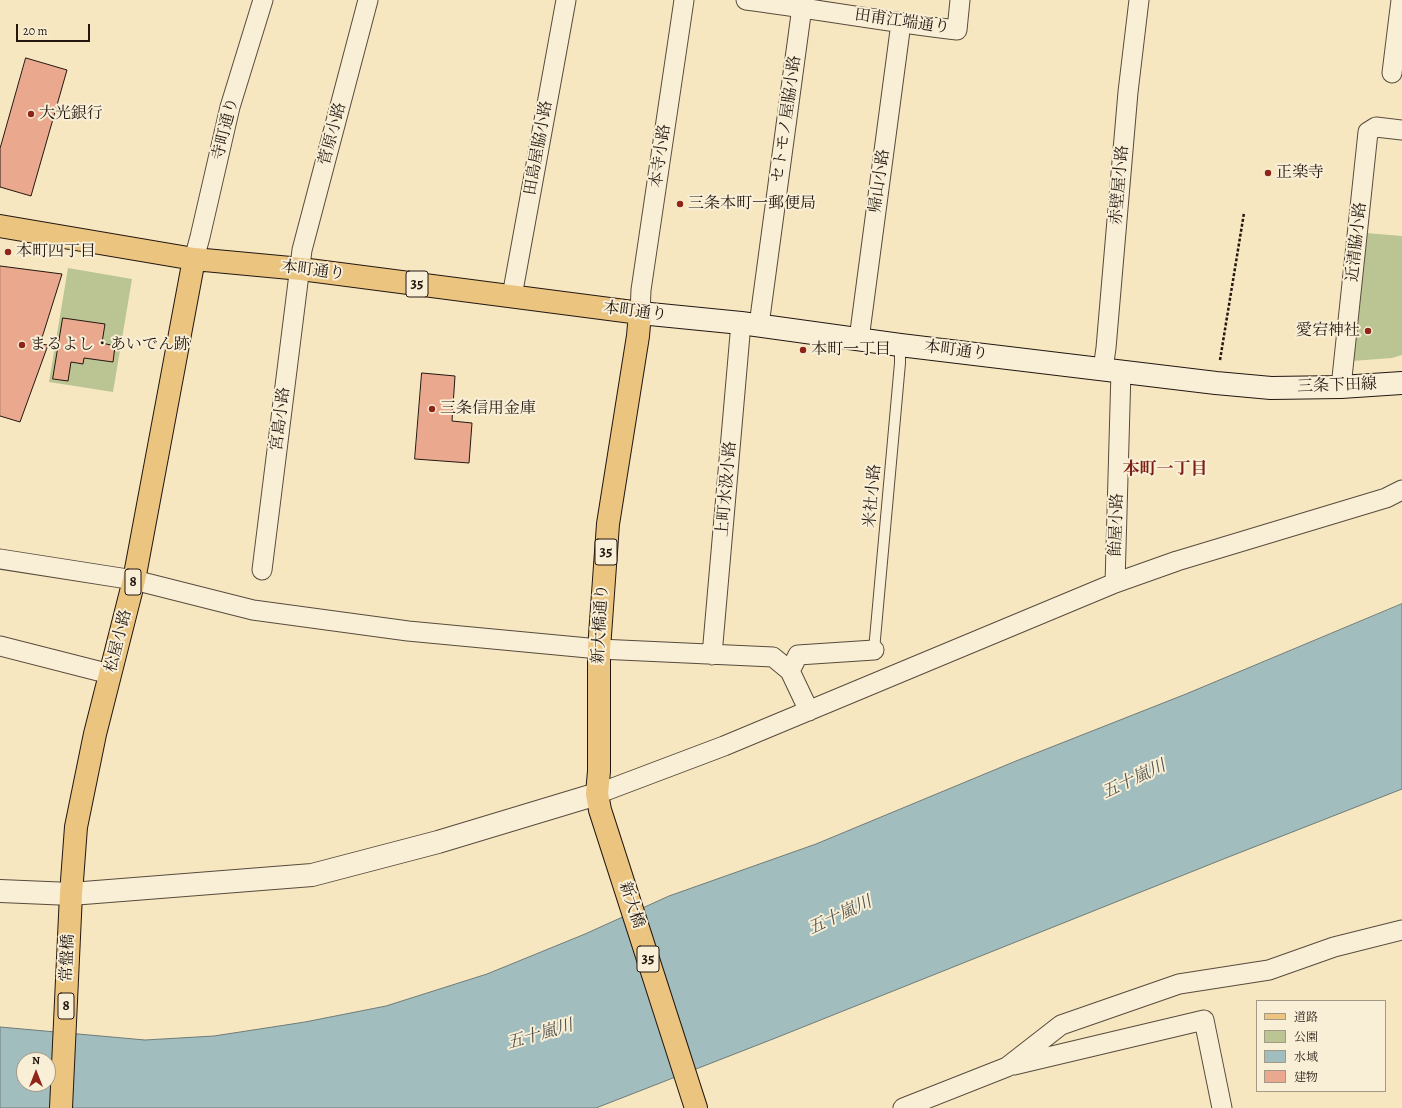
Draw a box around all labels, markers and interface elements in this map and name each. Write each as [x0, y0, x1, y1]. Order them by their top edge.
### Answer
street label: 田甫江端通り [853, 6, 951, 38]
scale bar [18, 16, 92, 42]
text: 20 m [23, 23, 47, 39]
street label: セトモノ屋脇小路 [769, 54, 805, 184]
street label: 寺町通り [209, 96, 243, 162]
street label: 田島屋脇小路 [521, 99, 557, 197]
street label: 菅原小路 [315, 101, 351, 167]
place label: 大光銀行 [39, 104, 103, 124]
marker: 大光銀行 [26, 109, 36, 119]
street label: 本寺小路 [647, 123, 675, 189]
street label: 赤壁屋小路 [1107, 144, 1133, 226]
street label: 帰山小路 [866, 148, 894, 214]
place label: 正楽寺 [1276, 163, 1324, 183]
marker: 正楽寺 [1263, 168, 1273, 178]
place label: 三条本町一郵便局 [688, 194, 816, 214]
marker: 三条本町一郵便局 [675, 199, 685, 209]
street label: 近清脇小路 [1343, 201, 1371, 283]
place label: 本町四丁目 [16, 242, 96, 262]
marker: 本町四丁目 [3, 247, 13, 257]
street label: 本町通り [280, 258, 346, 284]
road number: 35 [406, 271, 428, 297]
street label: 本町通り [602, 299, 668, 325]
place label: 愛宕神社 [1296, 321, 1360, 341]
marker: 愛宕神社 [1363, 326, 1373, 336]
place label: まるよし・あいでん跡 [30, 335, 190, 355]
street label: 本町通り [923, 338, 989, 364]
marker: まるよし・あいでん跡 [17, 340, 27, 350]
place label: 本町一丁目 [811, 340, 891, 360]
marker: 本町一丁目 [798, 345, 808, 355]
street label: 三条下田線 [1297, 375, 1377, 397]
street label: 宮島小路 [268, 386, 294, 452]
place label: 三条信用金庫 [440, 399, 536, 419]
marker: 三条信用金庫 [427, 404, 437, 414]
street label: 上町水汲小路 [713, 440, 741, 538]
district label: 本町一丁目 [1123, 460, 1207, 480]
street label: 米社小路 [861, 463, 885, 529]
street label: 飴屋小路 [1106, 493, 1128, 557]
road number: 35 [595, 539, 617, 565]
road number: 8 [125, 569, 141, 595]
street label: 新大橋通り [589, 584, 613, 664]
street label: 松屋小路 [102, 608, 136, 674]
water label: 五十嵐川 [1099, 756, 1169, 804]
street label: 新大橋 [614, 879, 648, 931]
water label: 五十嵐川 [805, 892, 875, 940]
street label: 常盤橋 [57, 934, 79, 982]
road number: 35 [637, 946, 659, 972]
road number: 8 [58, 993, 74, 1019]
legend [1256, 1000, 1386, 1092]
text: 道路 [1294, 1009, 1318, 1025]
water label: 五十嵐川 [505, 1016, 575, 1054]
text: 公園 [1294, 1029, 1318, 1045]
text: 水域 [1294, 1049, 1318, 1065]
north arrow [16, 1052, 56, 1092]
text: N [32, 1053, 40, 1068]
text: 建物 [1294, 1069, 1318, 1085]

